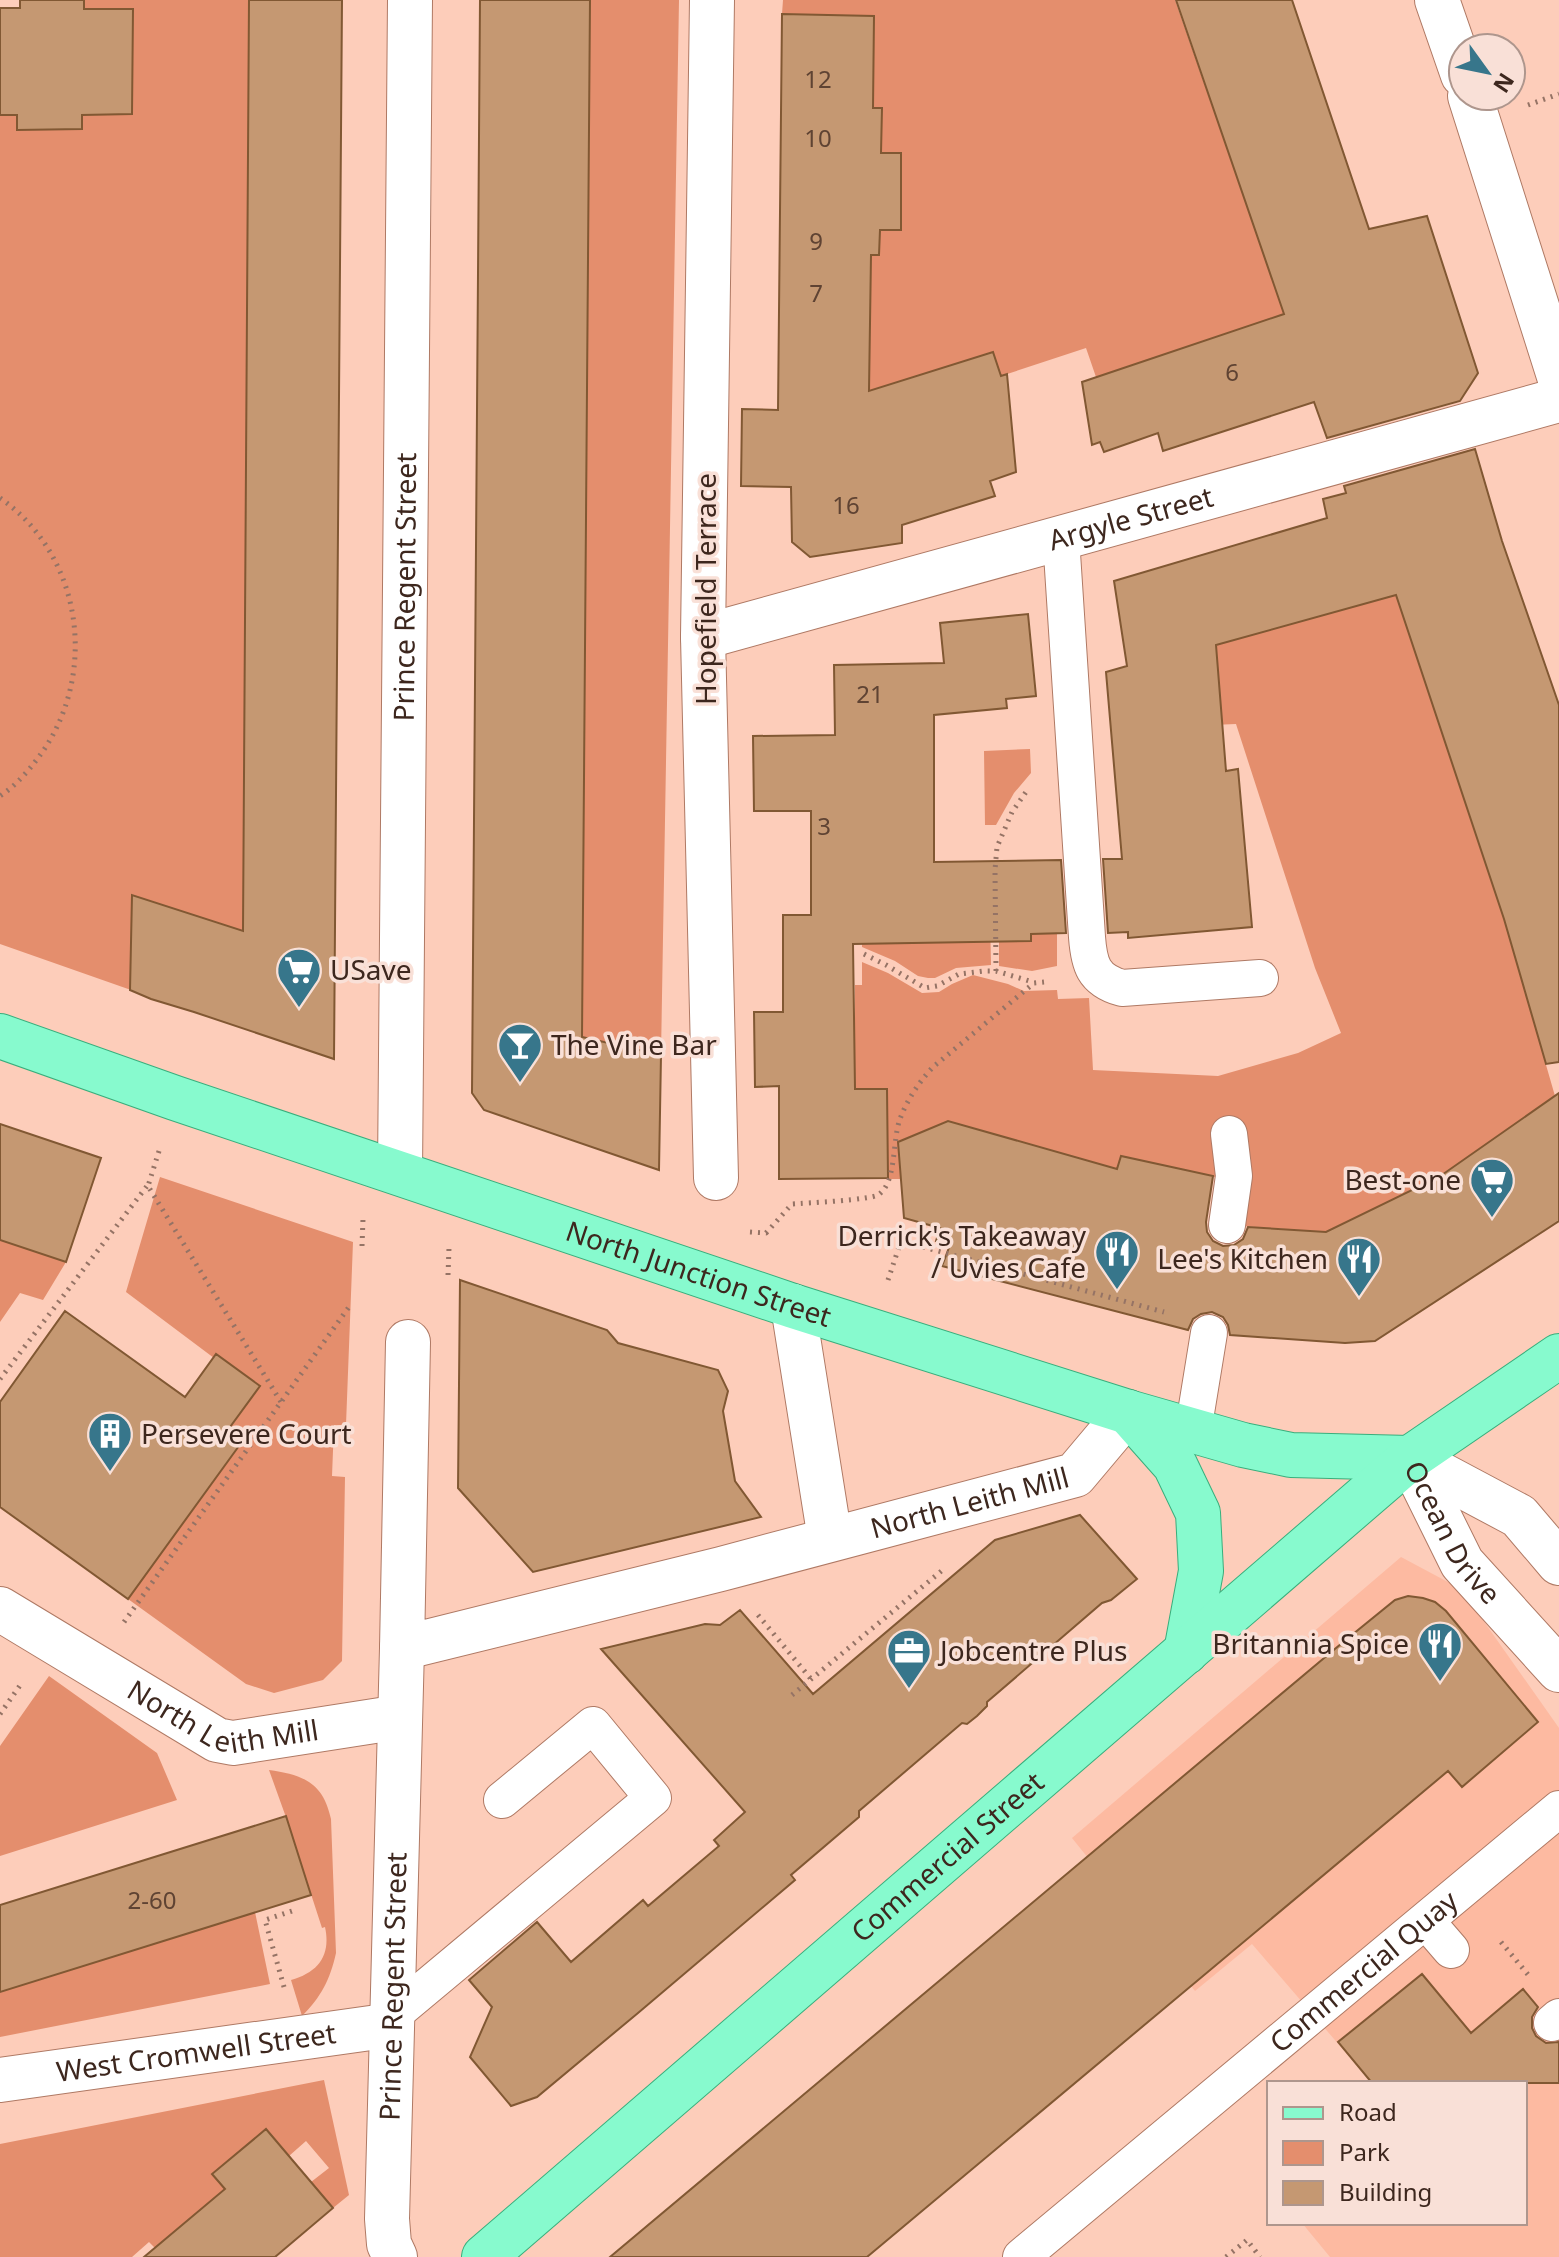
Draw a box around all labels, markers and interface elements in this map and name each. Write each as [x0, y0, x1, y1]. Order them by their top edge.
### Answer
north arrow [1447, 32, 1527, 112]
house number: 12 [804, 62, 832, 95]
text: N [1487, 68, 1522, 99]
house number: 10 [804, 121, 832, 154]
house number: 9 [809, 224, 823, 257]
house number: 7 [809, 276, 823, 309]
house number: 6 [1225, 355, 1239, 388]
street label: Prince Regent Street [384, 452, 424, 722]
street label: Hopefield Terrace [686, 473, 724, 705]
street label: Argyle Street [1044, 477, 1217, 558]
house number: 16 [832, 488, 860, 521]
house number: 21 [856, 677, 884, 710]
house number: 3 [817, 809, 831, 842]
supermarket icon: USave [275, 946, 323, 1009]
place label: USave [330, 950, 412, 988]
bar icon: The Vine Bar [496, 1021, 544, 1084]
place label: The Vine Bar [551, 1025, 717, 1063]
supermarket icon: Best-one [1468, 1156, 1516, 1219]
place label: Best-one [1344, 1160, 1461, 1198]
street label: North Junction Street [561, 1211, 836, 1335]
place label: Derrick's Takeaway / Uvies Cafe [837, 1216, 1087, 1286]
restaurant icon: Derrick's Takeaway / Uvies Cafe [1093, 1228, 1141, 1291]
restaurant icon: Lee's Kitchen [1335, 1235, 1383, 1298]
place label: Lee's Kitchen [1157, 1239, 1328, 1277]
building icon: Persevere Court [86, 1410, 134, 1473]
place label: Persevere Court [141, 1414, 352, 1452]
street label: Ocean Drive [1396, 1454, 1510, 1612]
street label: North Leith Mill [866, 1457, 1073, 1547]
restaurant icon: Britannia Spice [1416, 1620, 1464, 1683]
place label: Britannia Spice [1212, 1624, 1409, 1662]
office icon: Jobcentre Plus [885, 1627, 933, 1690]
place label: Jobcentre Plus [937, 1631, 1127, 1669]
street label: North Leith Mill [121, 1670, 321, 1761]
street label: Commercial Street [842, 1763, 1051, 1950]
street label: Prince Regent Street [370, 1852, 415, 2121]
street label: Commercial Quay [1261, 1881, 1466, 2060]
house number: 2-60 [128, 1883, 176, 1916]
street label: West Cromwell Street [54, 2013, 338, 2090]
legend [1267, 2081, 1527, 2225]
text: Road [1339, 2095, 1397, 2128]
text: Park [1339, 2135, 1390, 2168]
text: Building [1339, 2175, 1432, 2208]

